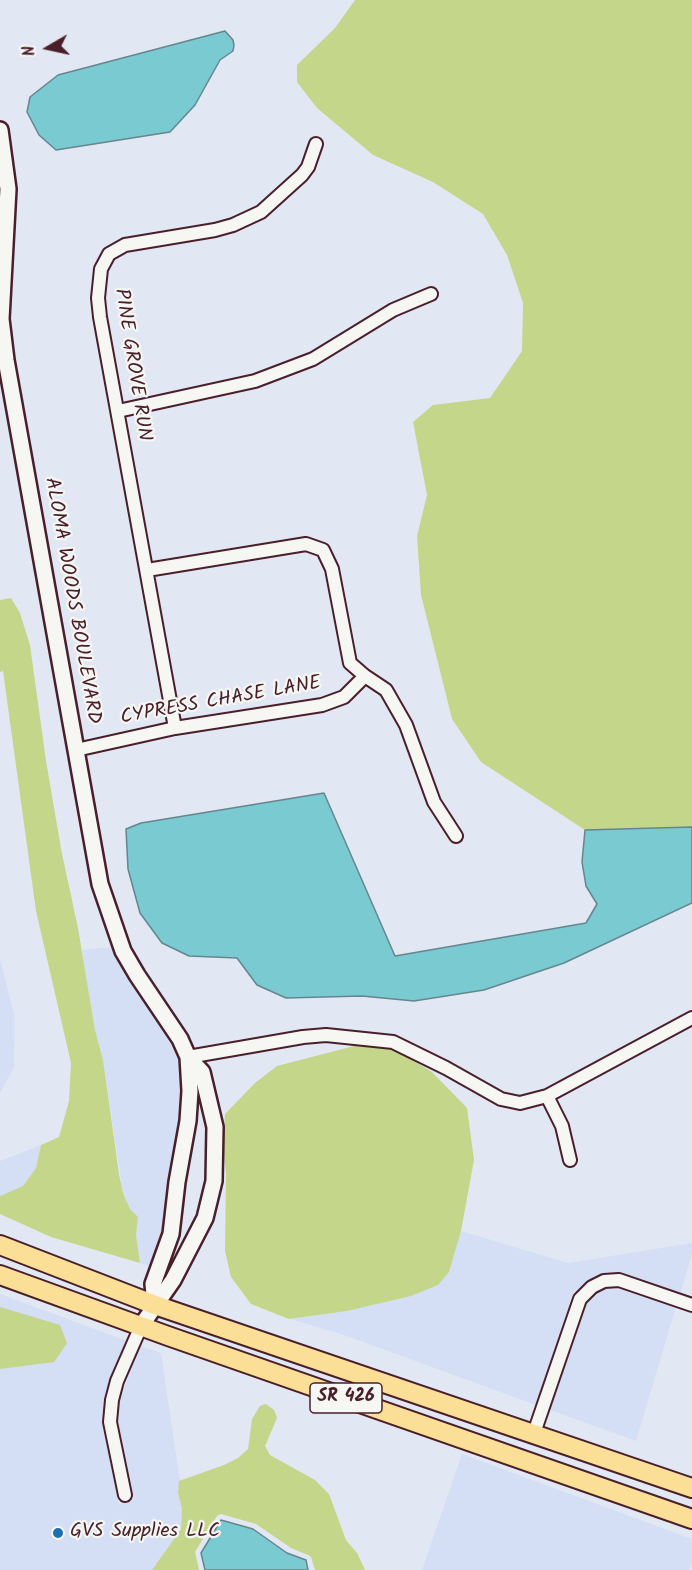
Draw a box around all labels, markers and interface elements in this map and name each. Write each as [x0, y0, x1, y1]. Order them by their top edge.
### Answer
north arrow [18, 18, 78, 78]
text: N [17, 44, 43, 58]
street label: PINE GROVE RUN [107, 287, 155, 443]
street label: ALOMA WOODS BOULEVARD [37, 476, 105, 726]
street label: CYPRESS CHASE LANE [119, 673, 323, 731]
road number: SR 426 [310, 1383, 382, 1413]
place label: GVS Supplies LLC [70, 1521, 220, 1545]
marker: GVS Supplies LLC [51, 1526, 65, 1540]

